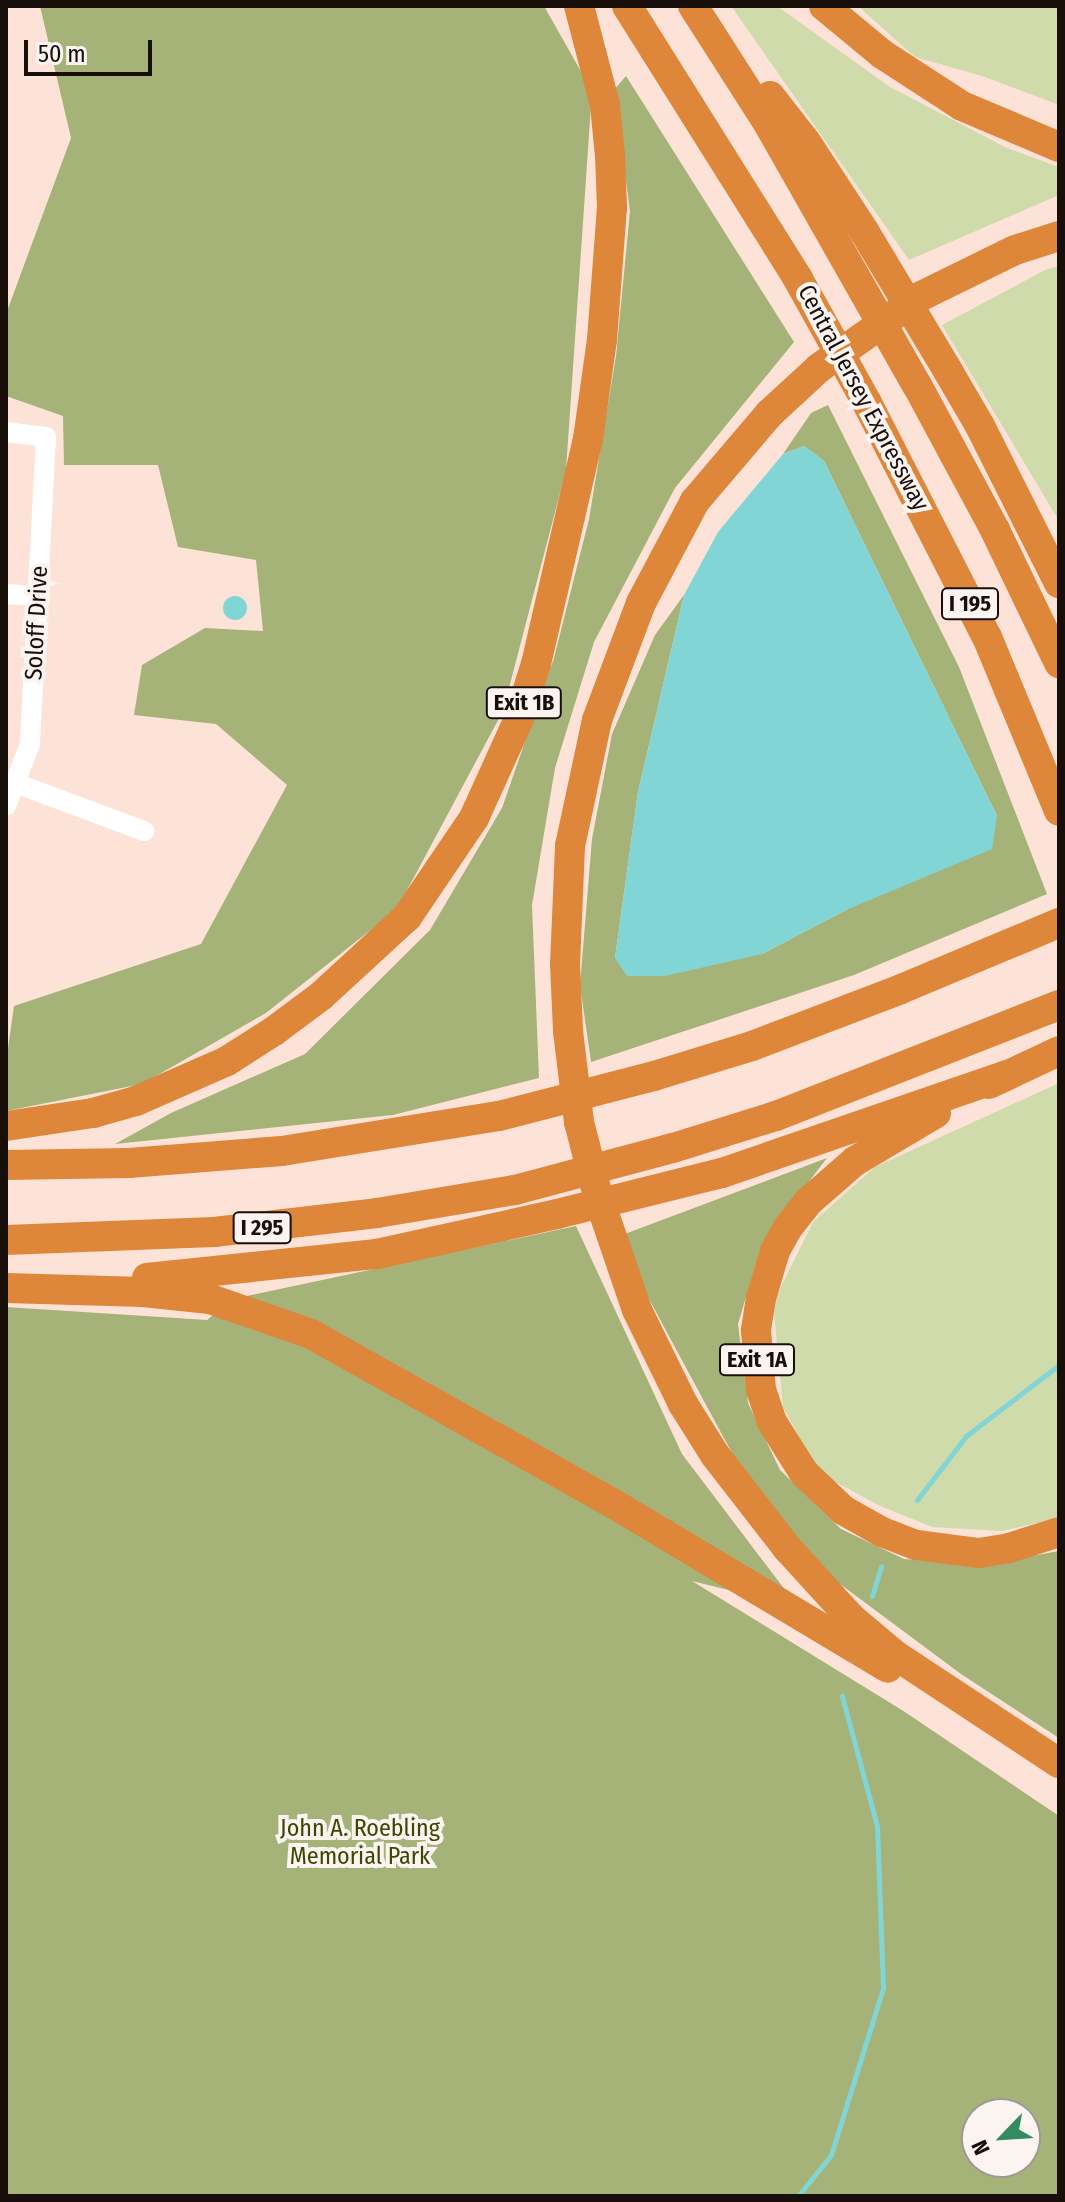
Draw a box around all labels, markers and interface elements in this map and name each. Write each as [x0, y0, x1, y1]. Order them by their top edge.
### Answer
scale bar [28, 24, 156, 74]
text: 50 m [38, 40, 86, 68]
street label: Central Jersey Expressway [791, 280, 935, 516]
street label: Soloff Drive [20, 565, 54, 681]
road number: I 195 [940, 586, 1000, 622]
road number: Exit 1B [484, 685, 564, 721]
road number: I 295 [232, 1210, 292, 1246]
road number: Exit 1A [717, 1342, 797, 1378]
park label: John A. Roebling Memorial Park [280, 1815, 440, 1871]
north arrow [961, 2098, 1041, 2178]
text: N [966, 2136, 996, 2159]

